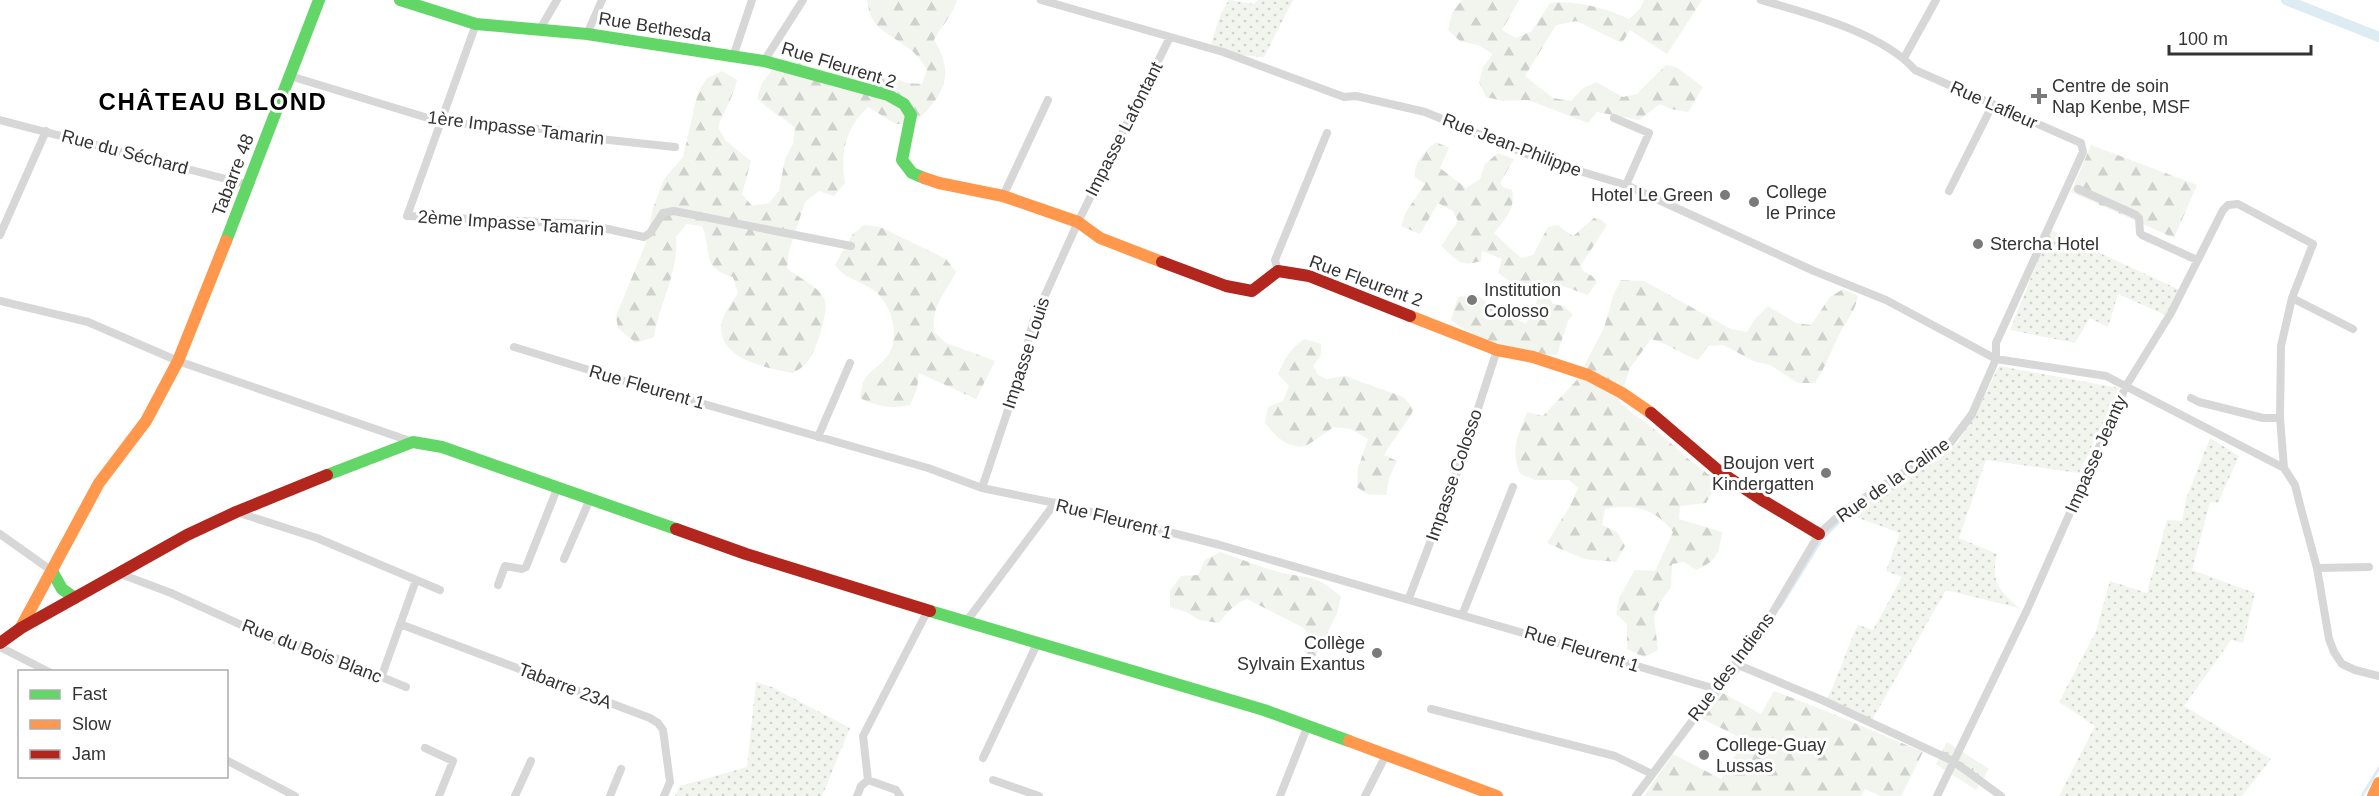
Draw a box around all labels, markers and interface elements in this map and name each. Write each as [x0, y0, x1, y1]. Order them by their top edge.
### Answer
street label: Rue Bethesda [597, 8, 714, 46]
scale bar [2169, 18, 2312, 56]
text: 100 m [2178, 29, 2228, 49]
street label: Rue Fleurent 2 [779, 38, 899, 92]
street label: Impasse Lafontant [1081, 58, 1167, 200]
place label: Centre de soin Nap Kenbe, MSF [2052, 76, 2190, 117]
street label: Rue Lafleur [1947, 77, 2041, 133]
marker: Centre de soin Nap Kenbe, MSF [2030, 87, 2048, 105]
district label: CHÂTEAU BLOND [99, 88, 327, 115]
street label: 1ère Impasse Tamarin [427, 107, 605, 149]
street label: Rue Jean-Philippe [1440, 109, 1584, 181]
street label: Rue du Séchard [60, 126, 190, 178]
street label: Tabarre 48 [208, 131, 258, 219]
place label: College le Prince [1766, 182, 1836, 223]
place label: Hotel Le Green [1591, 185, 1713, 205]
marker: Hotel Le Green [1718, 188, 1732, 202]
marker: College le Prince [1747, 195, 1761, 209]
street label: 2ème Impasse Tamarin [417, 207, 605, 239]
place label: Stercha Hotel [1990, 234, 2099, 254]
marker: Stercha Hotel [1971, 237, 1985, 251]
street label: Rue Fleurent 2 [1307, 251, 1425, 311]
place label: Institution Colosso [1484, 280, 1561, 321]
marker: Institution Colosso [1465, 293, 1479, 307]
street label: Impasse Louis [999, 295, 1053, 411]
street label: Rue Fleurent 1 [587, 361, 707, 413]
street label: Impasse Jeanty [2061, 392, 2131, 516]
street label: Impasse Colosso [1422, 406, 1486, 544]
street label: Rue de la Caline [1833, 434, 1953, 526]
place label: Boujon vert Kindergatten [1712, 453, 1814, 494]
marker: Boujon vert Kindergatten [1819, 466, 1833, 480]
street label: Rue Fleurent 1 [1054, 495, 1174, 543]
street label: Rue des Indiens [1684, 609, 1778, 725]
street label: Rue du Bois Blanc [239, 615, 385, 687]
street label: Rue Fleurent 1 [1522, 622, 1642, 676]
place label: Collège Sylvain Exantus [1237, 633, 1365, 674]
marker: Collège Sylvain Exantus [1370, 646, 1384, 660]
street label: Tabarre 23A [516, 659, 614, 713]
legend [18, 670, 228, 778]
text: Fast [72, 684, 107, 704]
text: Slow [72, 714, 112, 734]
place label: College-Guay Lussas [1716, 735, 1826, 776]
text: Jam [72, 744, 106, 764]
marker: College-Guay Lussas [1697, 748, 1711, 762]

